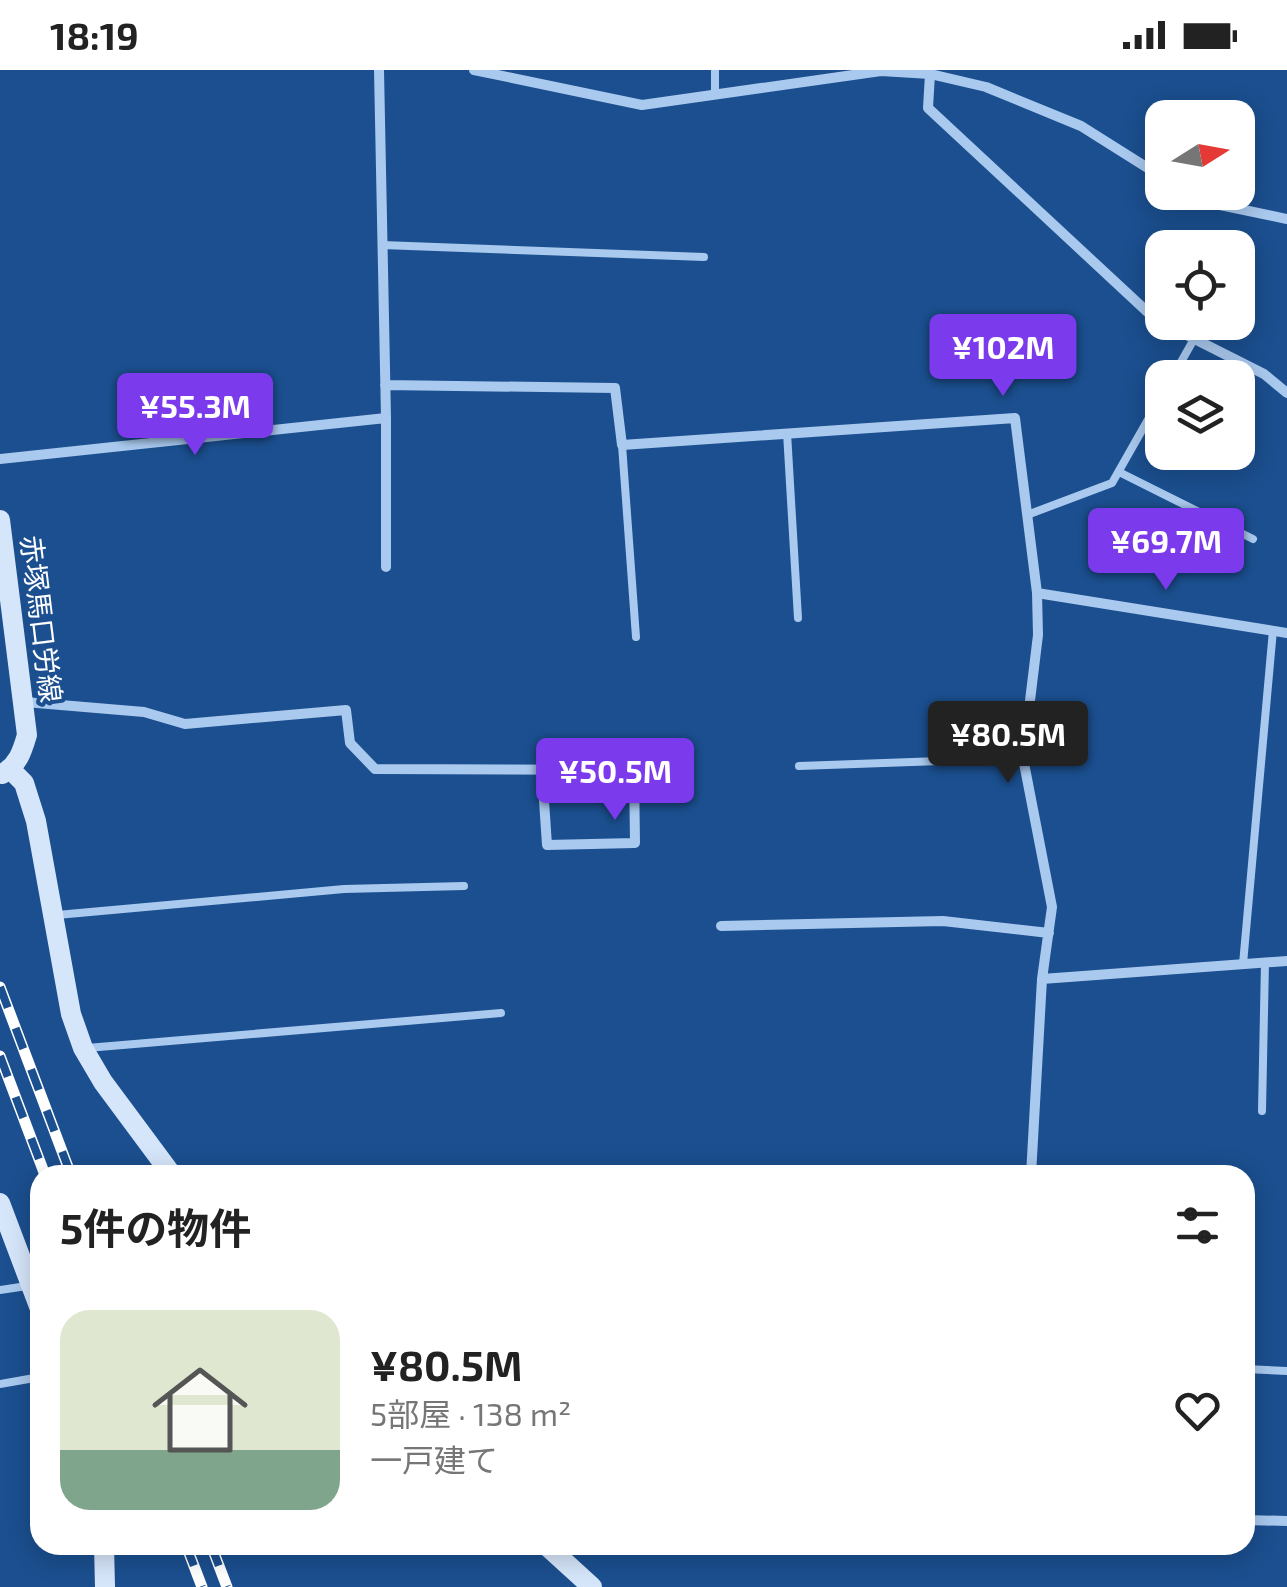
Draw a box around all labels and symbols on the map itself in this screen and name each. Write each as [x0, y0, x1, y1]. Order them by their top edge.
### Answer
north arrow [1145, 100, 1255, 210]
pin: ¥102M [933, 314, 1073, 399]
pin: ¥55.3M [114, 373, 276, 458]
pin: ¥69.7M [1085, 508, 1247, 593]
street label: 赤塚馬口労線 [15, 533, 69, 704]
pin: ¥80.5M [927, 701, 1089, 786]
pin: ¥50.5M [534, 738, 696, 823]

